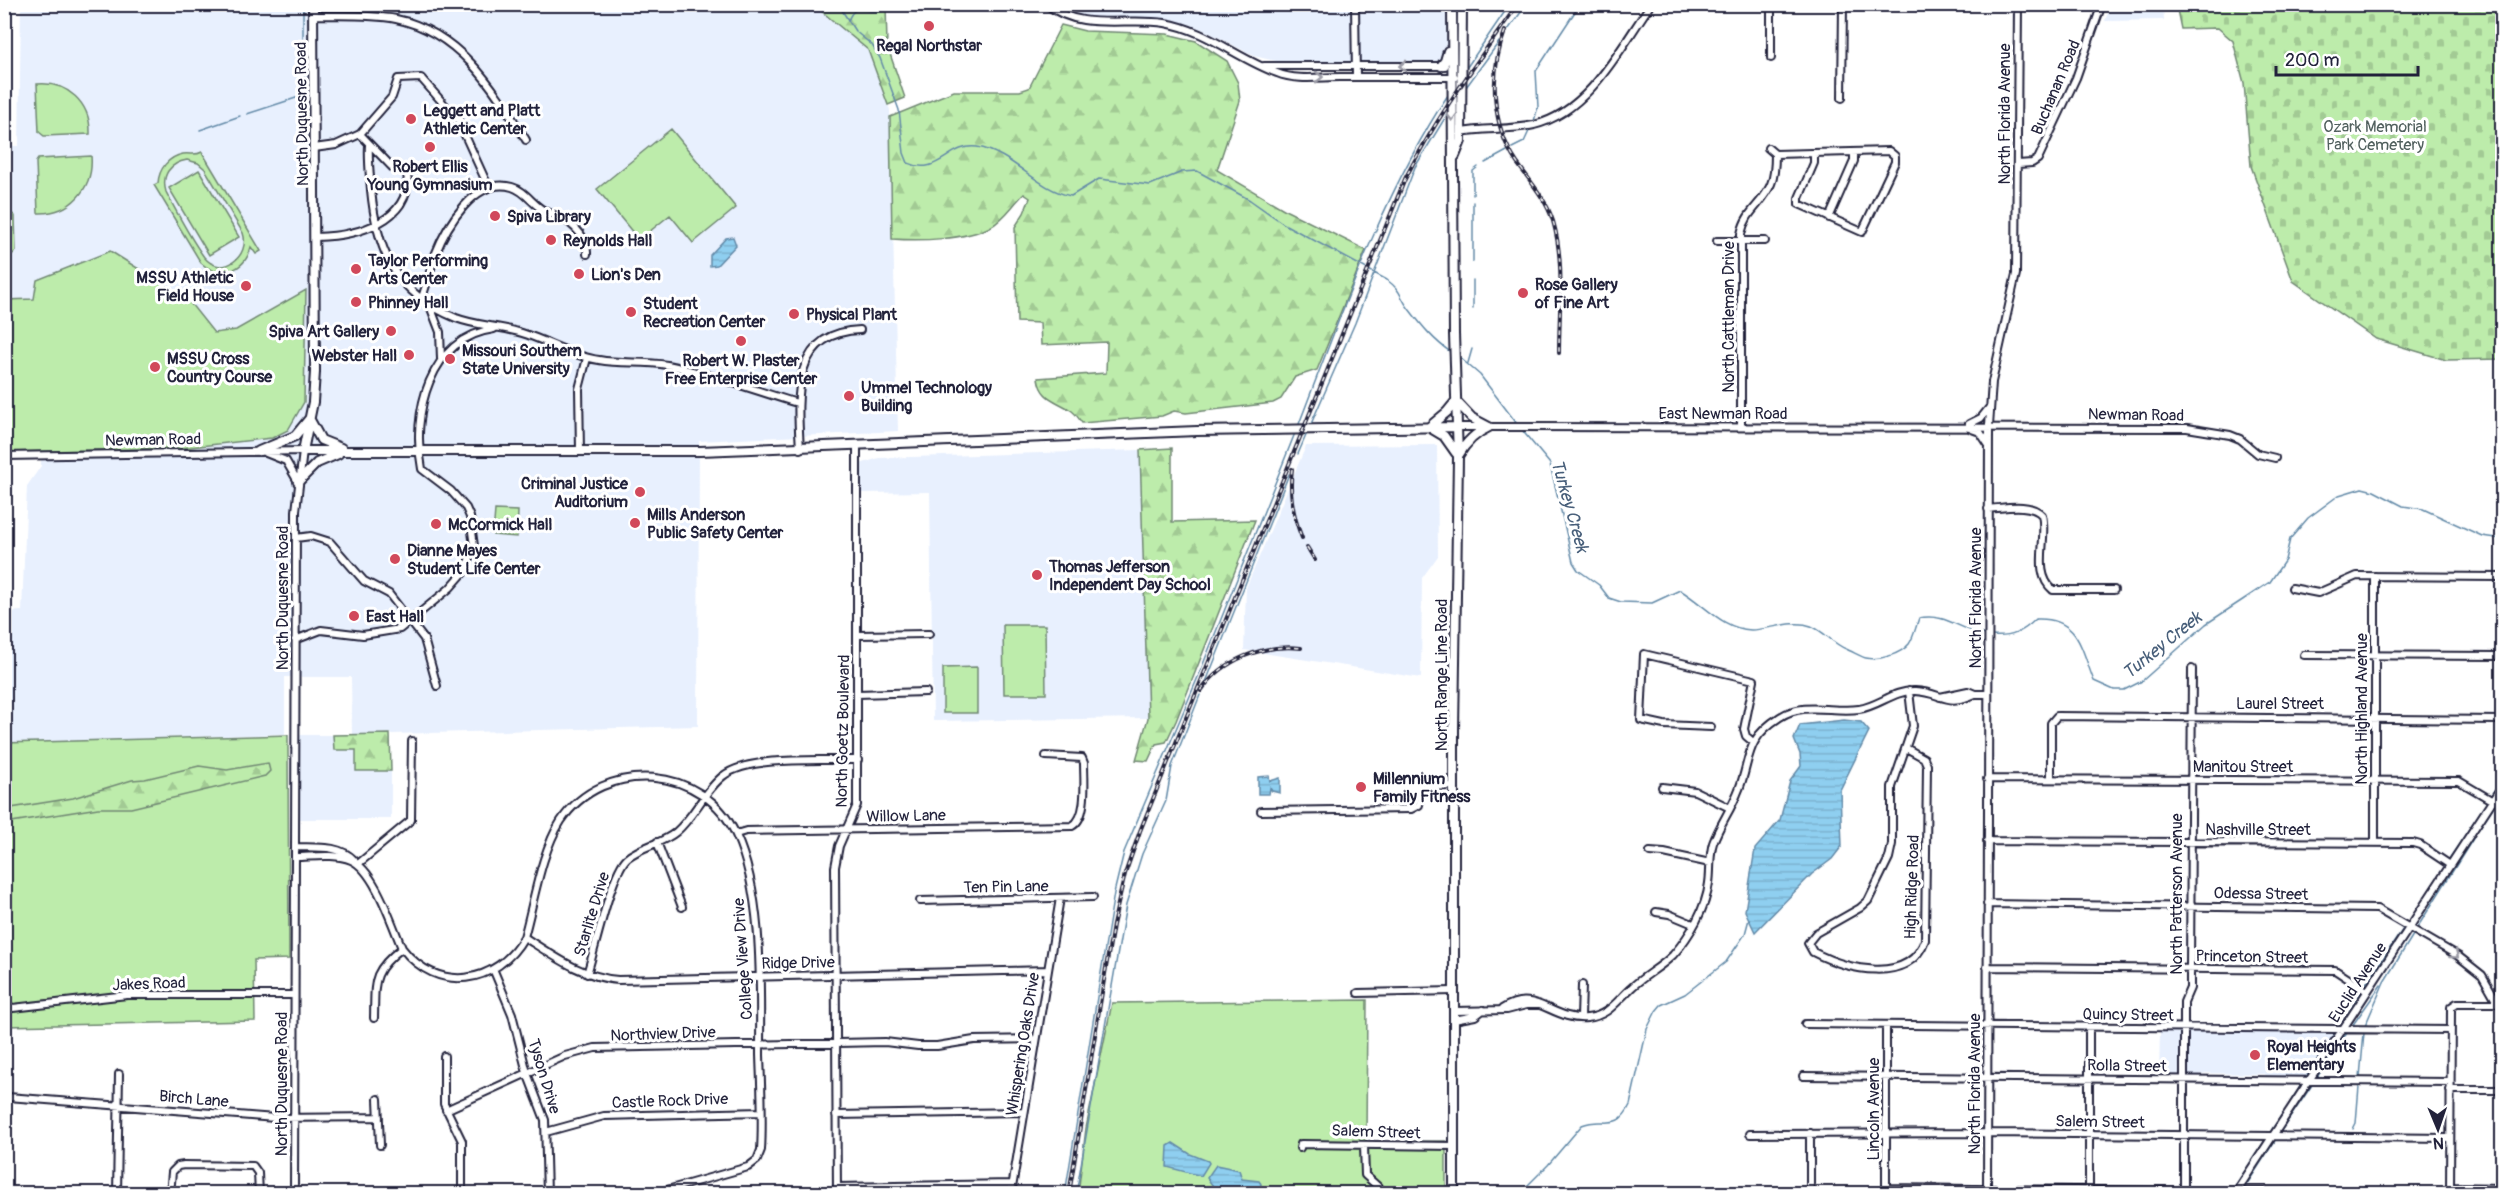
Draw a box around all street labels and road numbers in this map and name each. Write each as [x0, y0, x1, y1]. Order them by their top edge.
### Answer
street label: Buchanan Road [2027, 37, 2085, 138]
street label: North Duquesne Road [291, 42, 313, 186]
street label: North Florida Avenue [1995, 43, 2015, 185]
street label: North Cattleman Drive [1719, 241, 1739, 393]
street label: East Newman Road [1658, 404, 1788, 424]
street label: Newman Road [2088, 404, 2184, 426]
street label: Newman Road [105, 429, 201, 451]
street label: North Duquesne Road [273, 526, 293, 670]
street label: North Florida Avenue [1966, 527, 1986, 669]
street label: North Range Line Road [1432, 599, 1452, 751]
street label: North Highland Avenue [2352, 633, 2372, 785]
street label: North Goetz Boulevard [832, 654, 854, 808]
street label: Laurel Street [2236, 694, 2325, 714]
street label: Manitou Street [2193, 757, 2294, 777]
street label: Willow Lane [866, 805, 946, 827]
street label: North Patterson Avenue [2167, 813, 2187, 975]
street label: Nashville Street [2205, 820, 2311, 840]
street label: High Ridge Road [1900, 834, 1924, 940]
street label: Starlite Drive [570, 869, 614, 959]
street label: Ten Pin Lane [963, 876, 1049, 898]
street label: Odessa Street [2213, 883, 2309, 905]
street label: College View Drive [729, 897, 757, 1021]
street label: Euclid Avenue [2324, 939, 2391, 1026]
street label: Princeton Street [2195, 946, 2309, 968]
street label: Ridge Drive [761, 952, 835, 974]
street label: Whispering Oaks Drive [1002, 971, 1044, 1117]
street label: Jakes Road [112, 973, 186, 995]
street label: Quincy Street [2082, 1004, 2174, 1026]
street label: North Duquesne Road [272, 1012, 292, 1156]
street label: North Florida Avenue [1965, 1013, 1985, 1155]
street label: Northview Drive [610, 1022, 716, 1046]
street label: Tyson Drive [523, 1036, 565, 1116]
street label: Rolla Street [2087, 1055, 2168, 1077]
street label: Lincoln Avenue [1864, 1057, 1884, 1161]
street label: Birch Lane [158, 1086, 230, 1112]
street label: Castle Rock Drive [612, 1089, 729, 1113]
street label: Salem Street [2055, 1111, 2145, 1133]
street label: Salem Street [1331, 1120, 1422, 1144]

